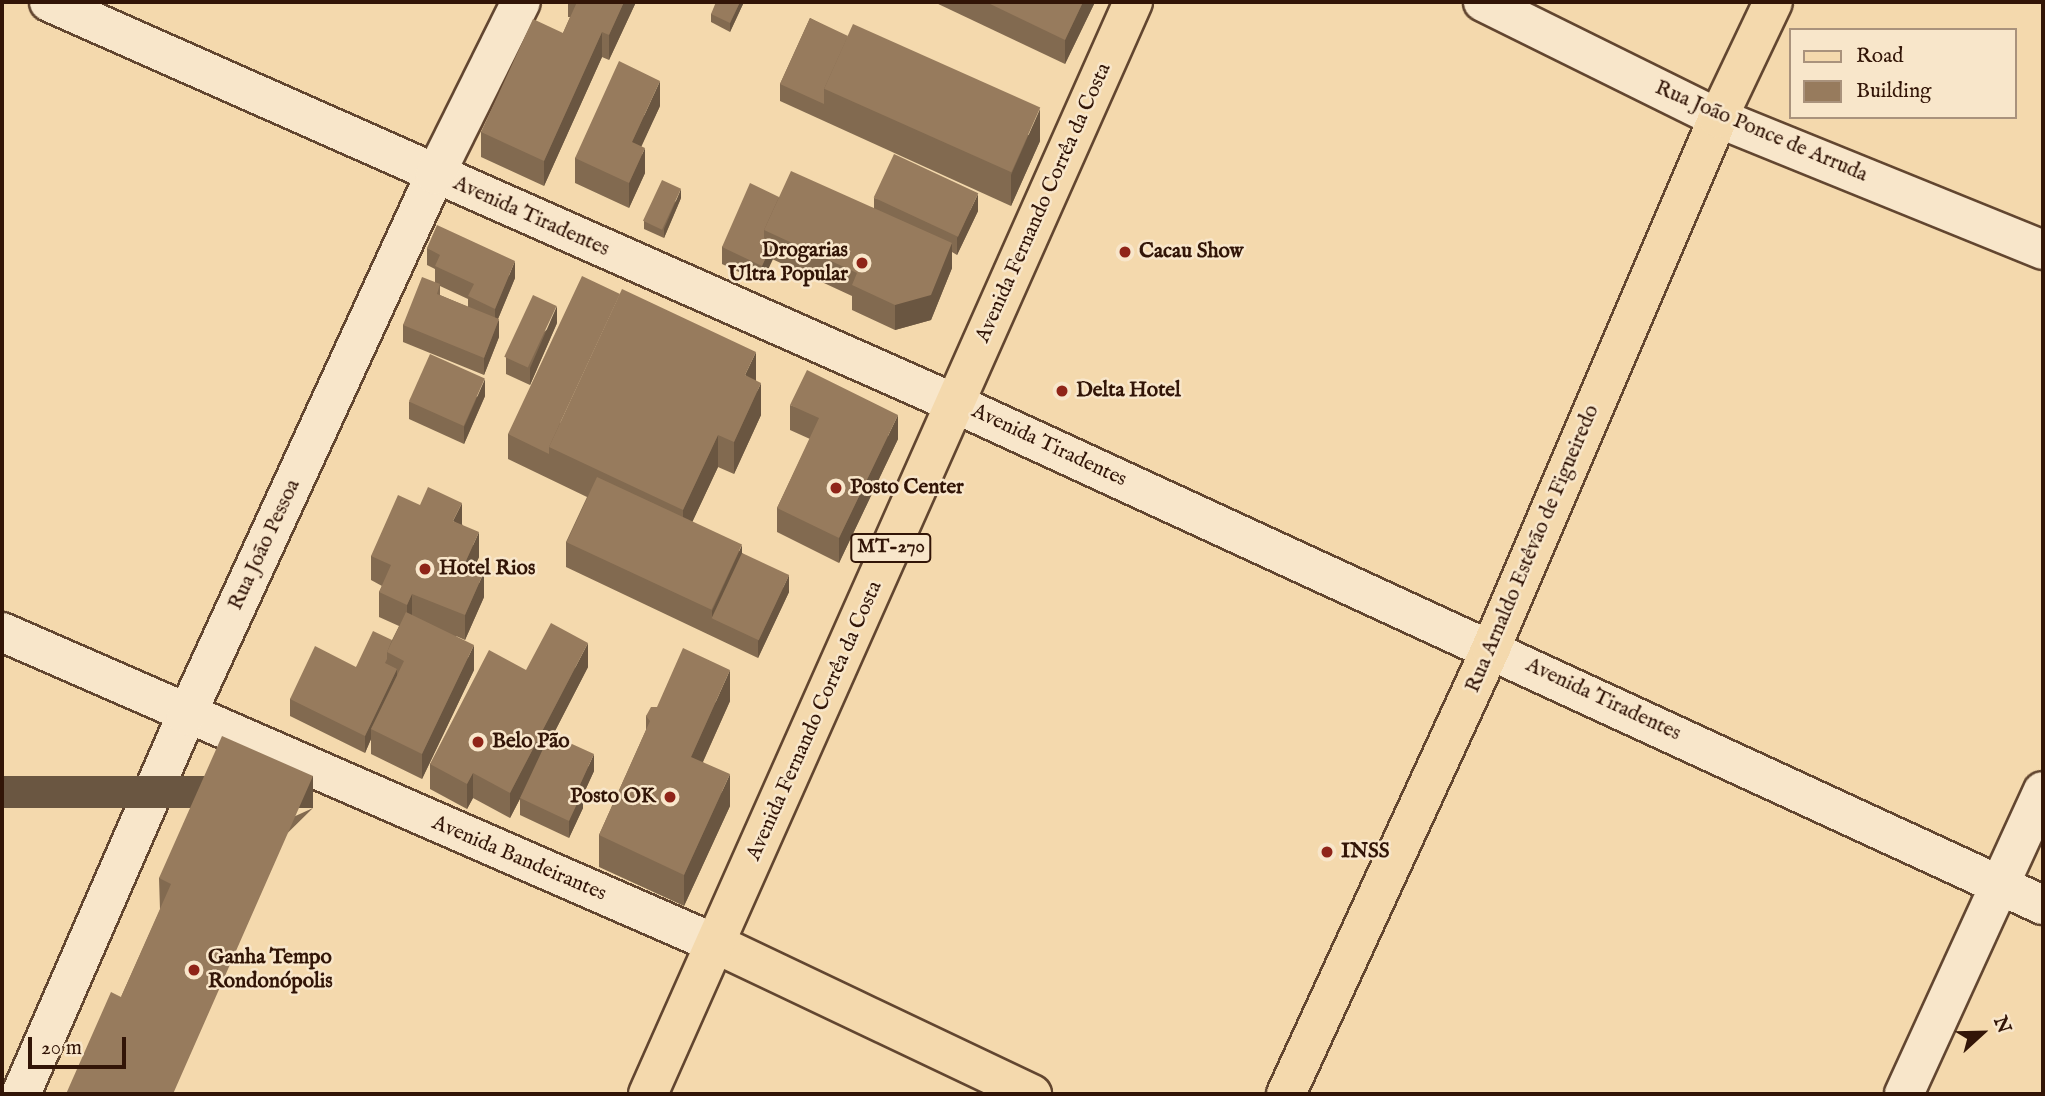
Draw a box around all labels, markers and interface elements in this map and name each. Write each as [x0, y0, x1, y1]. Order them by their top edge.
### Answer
legend [1790, 28, 2017, 119]
text: Road [1856, 43, 1903, 70]
street label: Avenida Fernando Corrêa da Costa [971, 59, 1117, 347]
street label: Rua João Ponce de Arruda [1651, 76, 1871, 188]
text: Building [1856, 78, 1931, 105]
street label: Avenida Tiradentes [449, 171, 613, 263]
place label: Drogarias Ultra Popular [728, 238, 848, 288]
place label: Cacau Show [1139, 239, 1243, 265]
marker: Cacau Show [1117, 244, 1133, 260]
marker: Drogarias Ultra Popular [854, 255, 870, 271]
place label: Delta Hotel [1076, 378, 1181, 404]
marker: Delta Hotel [1054, 383, 1070, 399]
street label: Avenida Tiradentes [968, 399, 1130, 493]
street label: Rua Arnaldo Estêvão de Figueiredo [1461, 401, 1605, 697]
place label: Posto Center [850, 475, 964, 501]
street label: Rua João Pessoa [224, 476, 306, 614]
marker: Posto Center [828, 480, 844, 496]
road number: MT-270 [849, 533, 933, 564]
place label: Hotel Rios [439, 556, 535, 582]
marker: Hotel Rios [417, 561, 433, 577]
street label: Avenida Fernando Corrêa da Costa [742, 577, 888, 865]
street label: Avenida Tiradentes [1522, 653, 1684, 747]
place label: Belo Pão [492, 729, 570, 755]
marker: Belo Pão [470, 734, 486, 750]
place label: Posto OK [570, 784, 656, 810]
marker: Posto OK [662, 789, 678, 805]
street label: Avenida Bandeirantes [428, 811, 610, 907]
place label: INSS [1341, 839, 1390, 865]
marker: INSS [1319, 844, 1335, 860]
place label: Ganha Tempo Rondonópolis [208, 945, 333, 995]
marker: Ganha Tempo Rondonópolis [186, 962, 202, 978]
north arrow [1947, 998, 2017, 1068]
text: N [1987, 1013, 2016, 1037]
scale bar [32, 1023, 130, 1066]
text: 20 m [41, 1035, 82, 1062]

